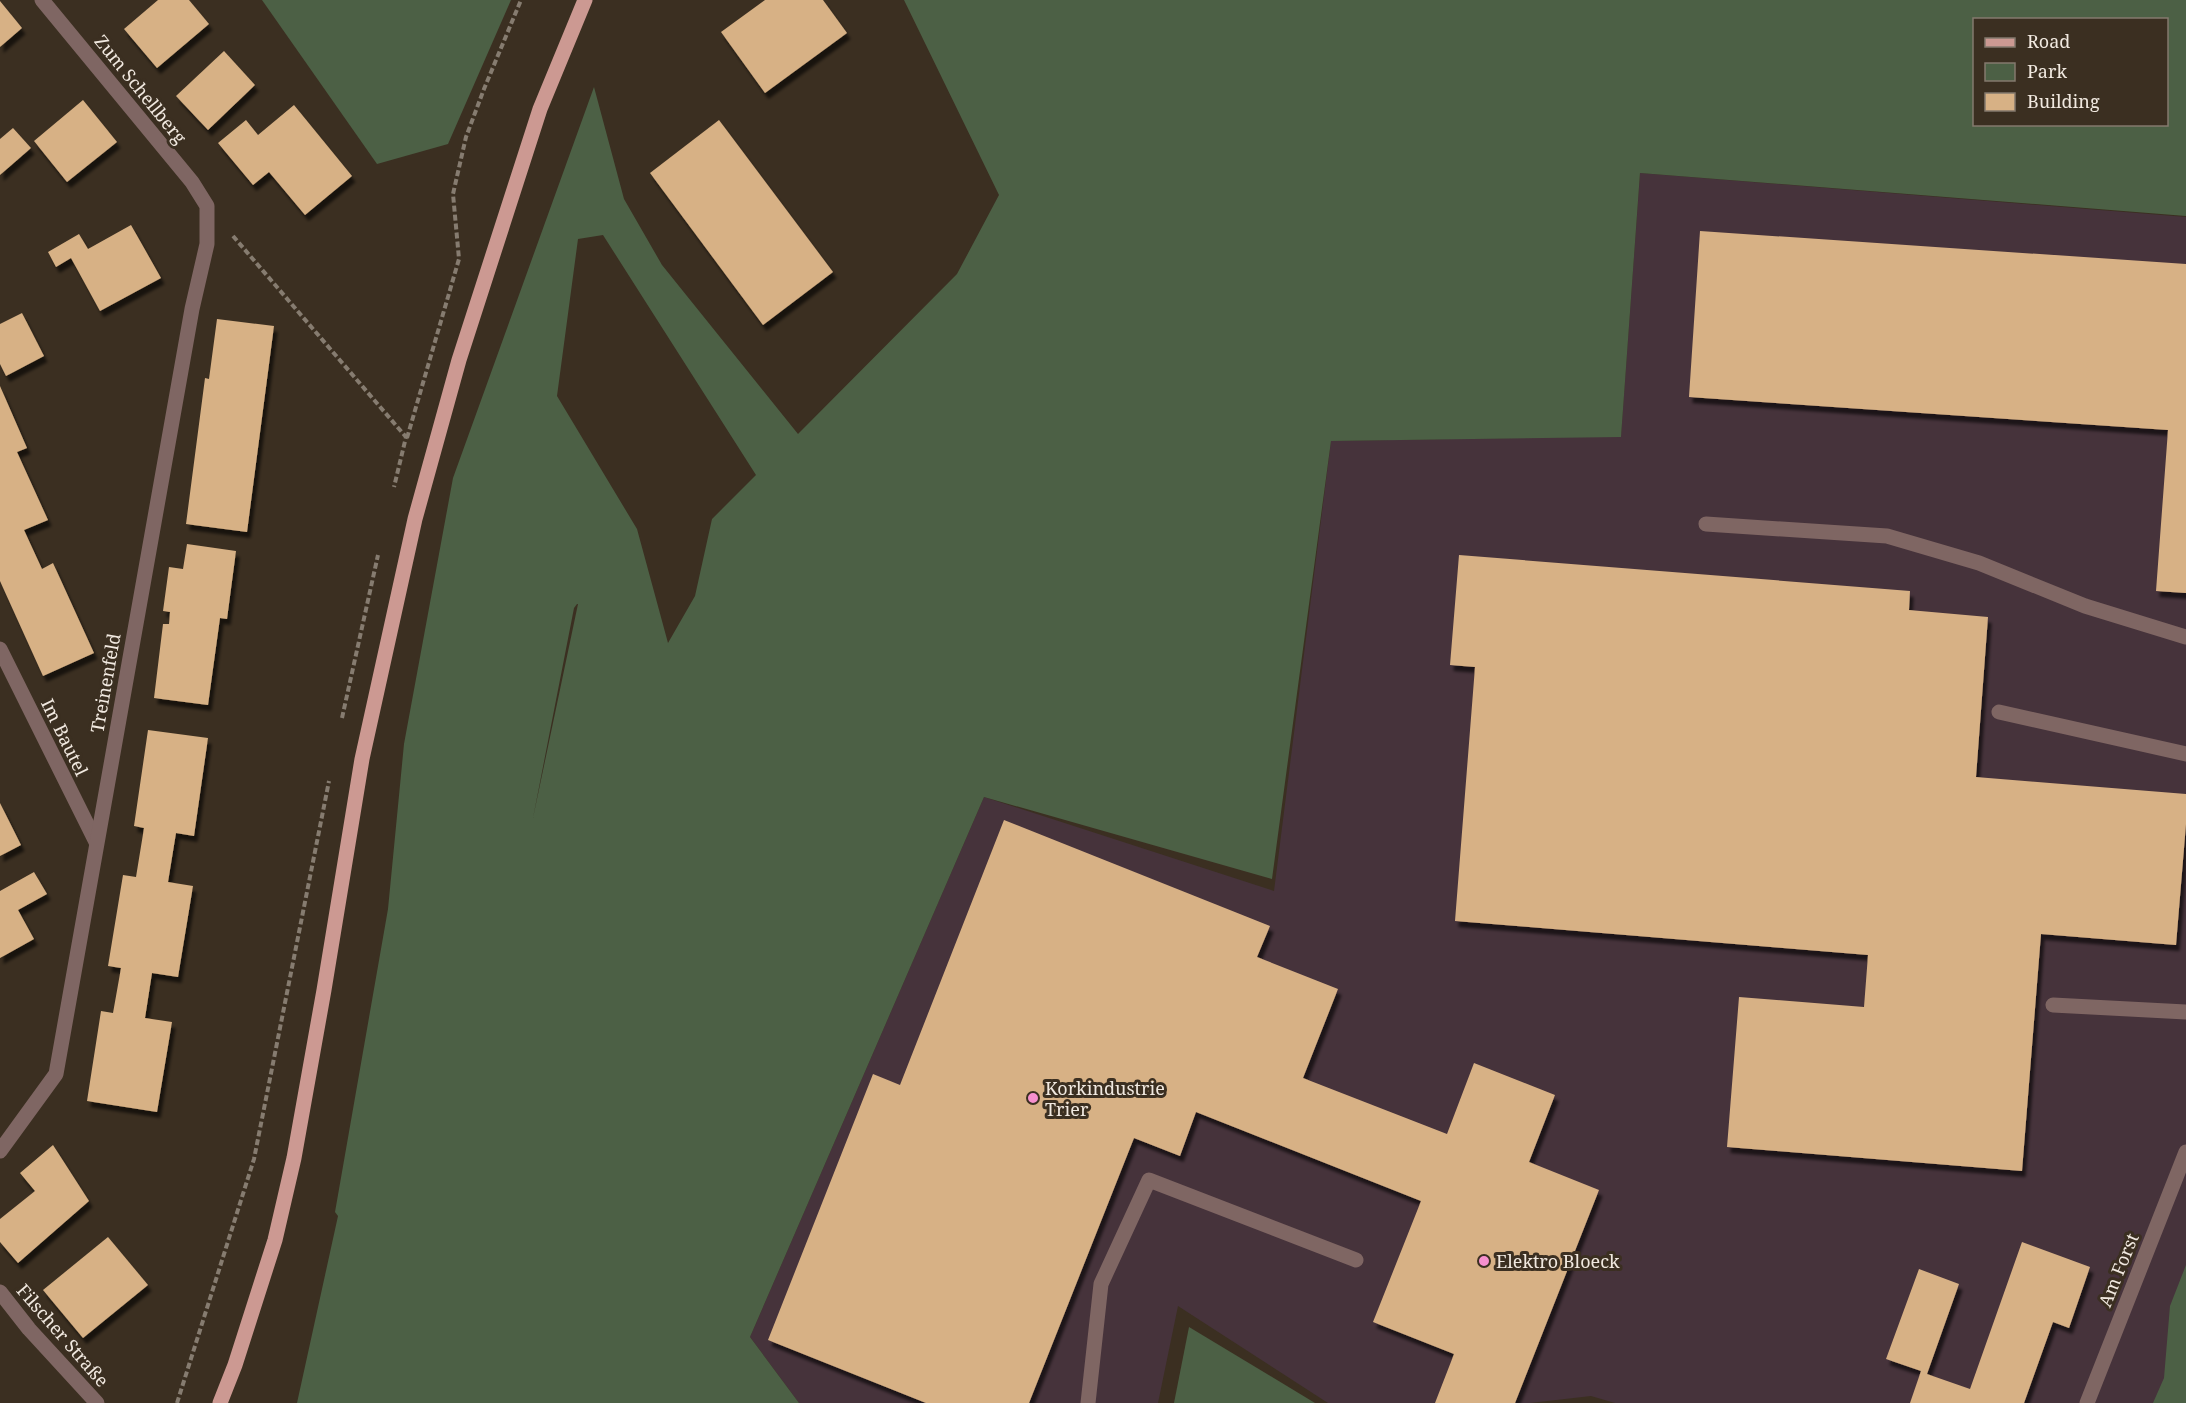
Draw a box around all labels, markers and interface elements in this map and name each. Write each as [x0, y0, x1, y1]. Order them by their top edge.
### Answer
legend [1973, 18, 2168, 126]
text: Road [2027, 29, 2070, 53]
street label: Zum Schellberg [90, 30, 193, 149]
text: Park [2027, 59, 2067, 83]
text: Building [2027, 89, 2100, 113]
street label: Treinenfeld [84, 631, 126, 735]
street label: Im Bautel [36, 694, 94, 780]
place label: Korkindustrie Trier [1045, 1076, 1165, 1121]
marker: Korkindustrie Trier [1026, 1091, 1040, 1105]
street label: Am Forst [2092, 1230, 2144, 1310]
place label: Elektro Bloeck [1496, 1249, 1620, 1273]
marker: Elektro Bloeck [1477, 1254, 1491, 1268]
street label: Filscher Straße [12, 1279, 114, 1391]

